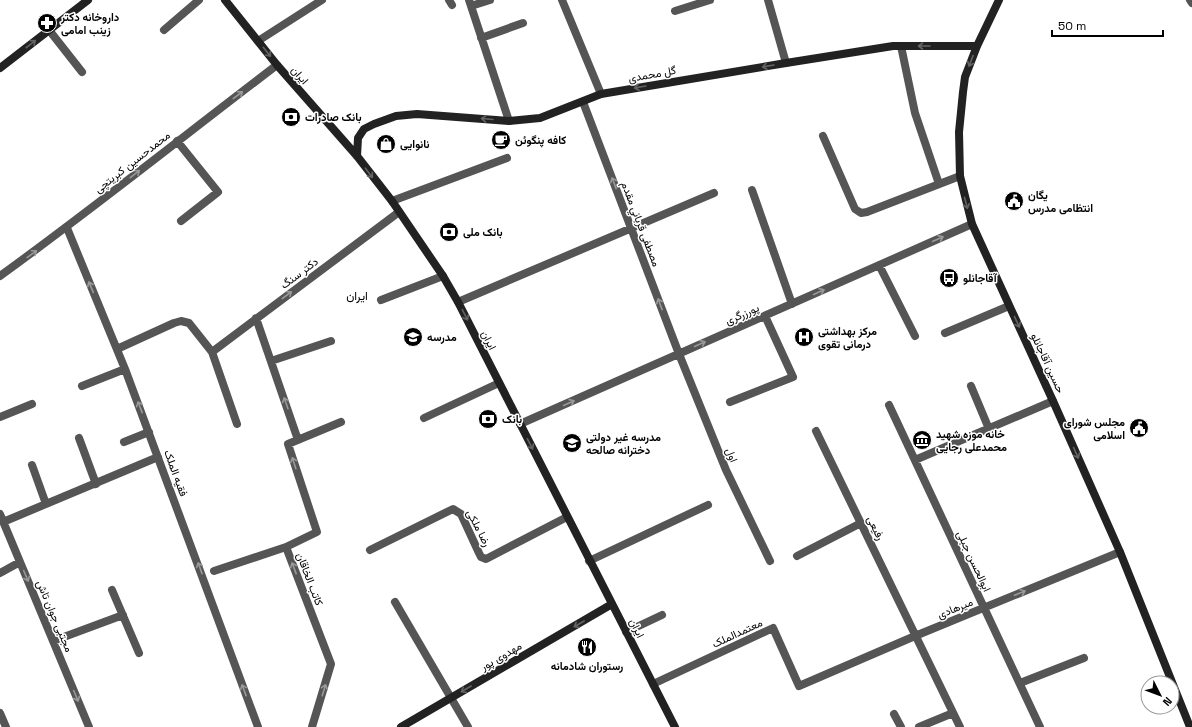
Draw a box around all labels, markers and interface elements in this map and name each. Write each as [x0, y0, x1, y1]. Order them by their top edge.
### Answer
place label: داروخانه دکتر زینب امامی [60, 10, 120, 37]
pharmacy icon: داروخانه دکتر زینب امامی [36, 12, 58, 34]
scale bar [1052, 12, 1163, 38]
text: 50 m [1058, 18, 1086, 34]
one-way arrow [25, 40, 36, 49]
one-way arrow [918, 42, 931, 50]
one-way arrow [263, 47, 272, 58]
one-way arrow [967, 54, 975, 66]
one-way arrow [762, 62, 775, 70]
street label: ایران [288, 63, 312, 87]
street label: گل محمدی [627, 63, 677, 85]
one-way arrow [633, 84, 646, 92]
one-way arrow [232, 91, 243, 99]
bank icon: بانک صادرات [280, 106, 302, 128]
place label: بانک صادرات [305, 110, 362, 124]
one-way arrow [481, 115, 494, 122]
street label: محمدحسین کبریتچی [91, 128, 173, 197]
cafe icon: کافه پنگوئن [490, 129, 512, 151]
shop icon: نانوایی [375, 133, 397, 155]
place label: کافه پنگوئن [515, 133, 566, 148]
place label: نانوایی [400, 137, 430, 151]
one-way arrow [365, 167, 374, 178]
one-way arrow [129, 170, 140, 179]
one-way arrow [609, 177, 617, 189]
street label: مصطفی قرباني مقدم [616, 179, 664, 270]
place label: یگان انتظامی مدرس [1028, 188, 1093, 215]
public building icon: یگان انتظامی مدرس [1003, 190, 1025, 212]
one-way arrow [963, 196, 970, 209]
bank icon: بانک ملی [438, 221, 460, 243]
place label: بانک ملی [463, 225, 503, 239]
one-way arrow [931, 235, 943, 242]
one-way arrow [26, 249, 37, 258]
street label: دکتر سنگ [277, 254, 321, 292]
bus stop icon: آقاجانلو [938, 267, 960, 289]
place label: آقاجانلو [963, 271, 998, 285]
one-way arrow [87, 281, 94, 293]
one-way arrow [813, 287, 825, 295]
district label: ایران [346, 288, 368, 304]
one-way arrow [281, 291, 292, 299]
one-way arrow [656, 299, 664, 311]
street label: پورزرگری [723, 300, 762, 329]
one-way arrow [462, 309, 469, 321]
one-way arrow [1014, 316, 1021, 328]
place label: مرکز بهداشتی درمانی تقوی [818, 324, 877, 351]
school or university icon: مدرسه [402, 326, 424, 348]
hospital icon: مرکز بهداشتی درمانی تقوی [793, 326, 815, 348]
street label: ایران [478, 328, 500, 352]
place label: مدرسه [427, 330, 457, 344]
street label: حسین آقاجانلو [1028, 331, 1068, 395]
one-way arrow [694, 340, 706, 347]
one-way arrow [281, 397, 289, 409]
one-way arrow [562, 399, 574, 406]
one-way arrow [135, 402, 143, 414]
bank icon: بانک [477, 408, 499, 430]
place label: بانک [502, 412, 522, 426]
place label: مجلس شورای اسلامی [1064, 415, 1125, 442]
public building icon: مجلس شورای اسلامی [1128, 417, 1150, 439]
place label: خانه موزه شهید محمدعلی رجایی [936, 427, 1007, 454]
museum icon: خانه موزه شهید محمدعلی رجایی [911, 429, 933, 451]
place label: مدرسه غیر دولتی دخترانه صالحه [586, 430, 661, 457]
school or university icon: مدرسه غیر دولتی دخترانه صالحه [561, 432, 583, 454]
one-way arrow [527, 438, 534, 450]
street label: اول [723, 446, 741, 464]
one-way arrow [1073, 447, 1080, 459]
street label: فقیه الملک [161, 448, 191, 498]
one-way arrow [290, 456, 297, 469]
street label: رضا ملکی [464, 507, 494, 549]
street label: رفیعی [864, 513, 888, 543]
street label: ابوالحسن جبلی [954, 528, 994, 594]
street label: کاتب الخاقان [293, 551, 327, 608]
one-way arrow [290, 562, 297, 574]
one-way arrow [195, 563, 203, 575]
one-way arrow [23, 569, 30, 581]
street label: مجتبی جوان تاش [34, 578, 76, 654]
one-way arrow [1014, 588, 1026, 596]
street label: میرهادی [935, 594, 975, 621]
street label: معتمدالملک [710, 615, 765, 651]
street label: ایران [626, 616, 648, 640]
one-way arrow [573, 621, 585, 629]
restaurant icon: رستوران شادمانه [576, 636, 598, 658]
street label: مهدوی پور [477, 639, 525, 675]
place label: رستوران شادمانه [551, 659, 623, 673]
north arrow [1140, 675, 1180, 715]
one-way arrow [321, 683, 328, 696]
one-way arrow [240, 685, 248, 697]
one-way arrow [460, 686, 472, 694]
one-way arrow [73, 689, 80, 701]
text: N [1160, 694, 1175, 709]

